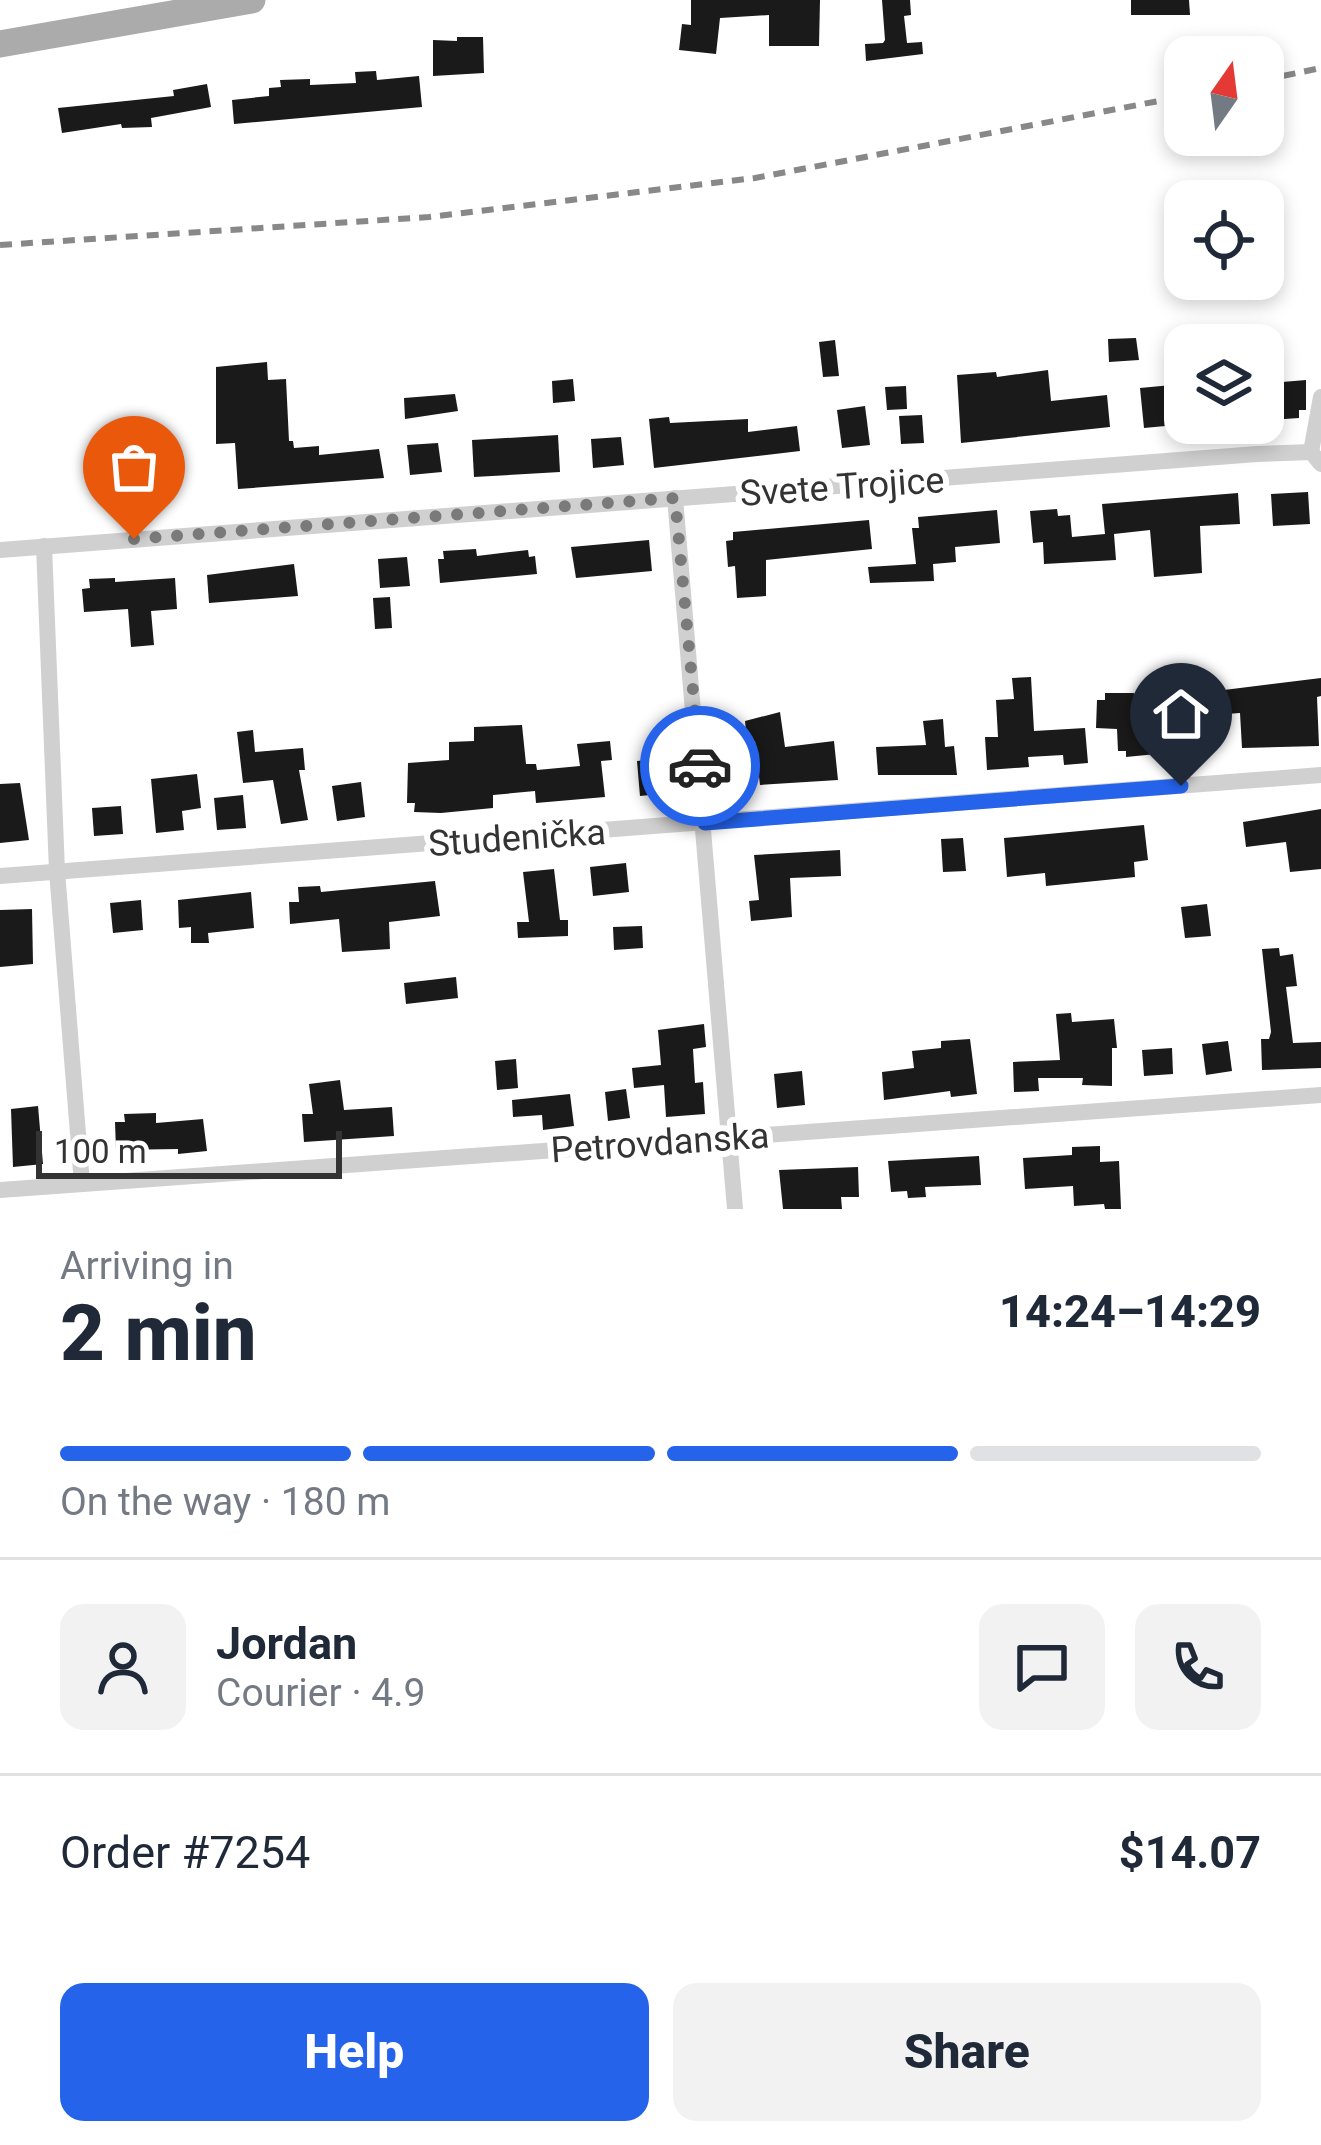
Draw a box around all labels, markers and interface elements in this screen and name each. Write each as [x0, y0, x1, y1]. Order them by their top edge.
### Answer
north arrow [1164, 36, 1284, 156]
map controls [1164, 36, 1284, 444]
button: locate [1164, 180, 1284, 300]
button: layers [1164, 324, 1284, 444]
pin [83, 416, 185, 539]
icon: bag [101, 434, 167, 500]
street label: Svete Trojice [739, 459, 946, 515]
pin [1130, 663, 1232, 786]
icon: home [1148, 681, 1214, 747]
courier [640, 706, 760, 826]
icon: car [667, 733, 733, 799]
street label: Studenička [427, 811, 607, 865]
street label: Petrovdanska [549, 1114, 771, 1172]
scale bar [36, 1125, 342, 1178]
text: 100 m [54, 1132, 147, 1171]
text: Arriving in [60, 1243, 234, 1289]
text: 14:24–14:29 [999, 1285, 1261, 1338]
text: 2 min [60, 1288, 257, 1379]
text: On the way · 180 m [60, 1479, 391, 1525]
button: person [60, 1604, 186, 1730]
button: chat [979, 1604, 1105, 1730]
button: phone [1135, 1604, 1261, 1730]
text: Jordan [216, 1617, 357, 1670]
text: Courier · 4.9 [216, 1670, 425, 1716]
text: Order #7254 [60, 1826, 310, 1879]
text: $14.07 [1119, 1826, 1261, 1879]
button: Help [60, 1983, 649, 2121]
button: Share [673, 1983, 1261, 2121]

